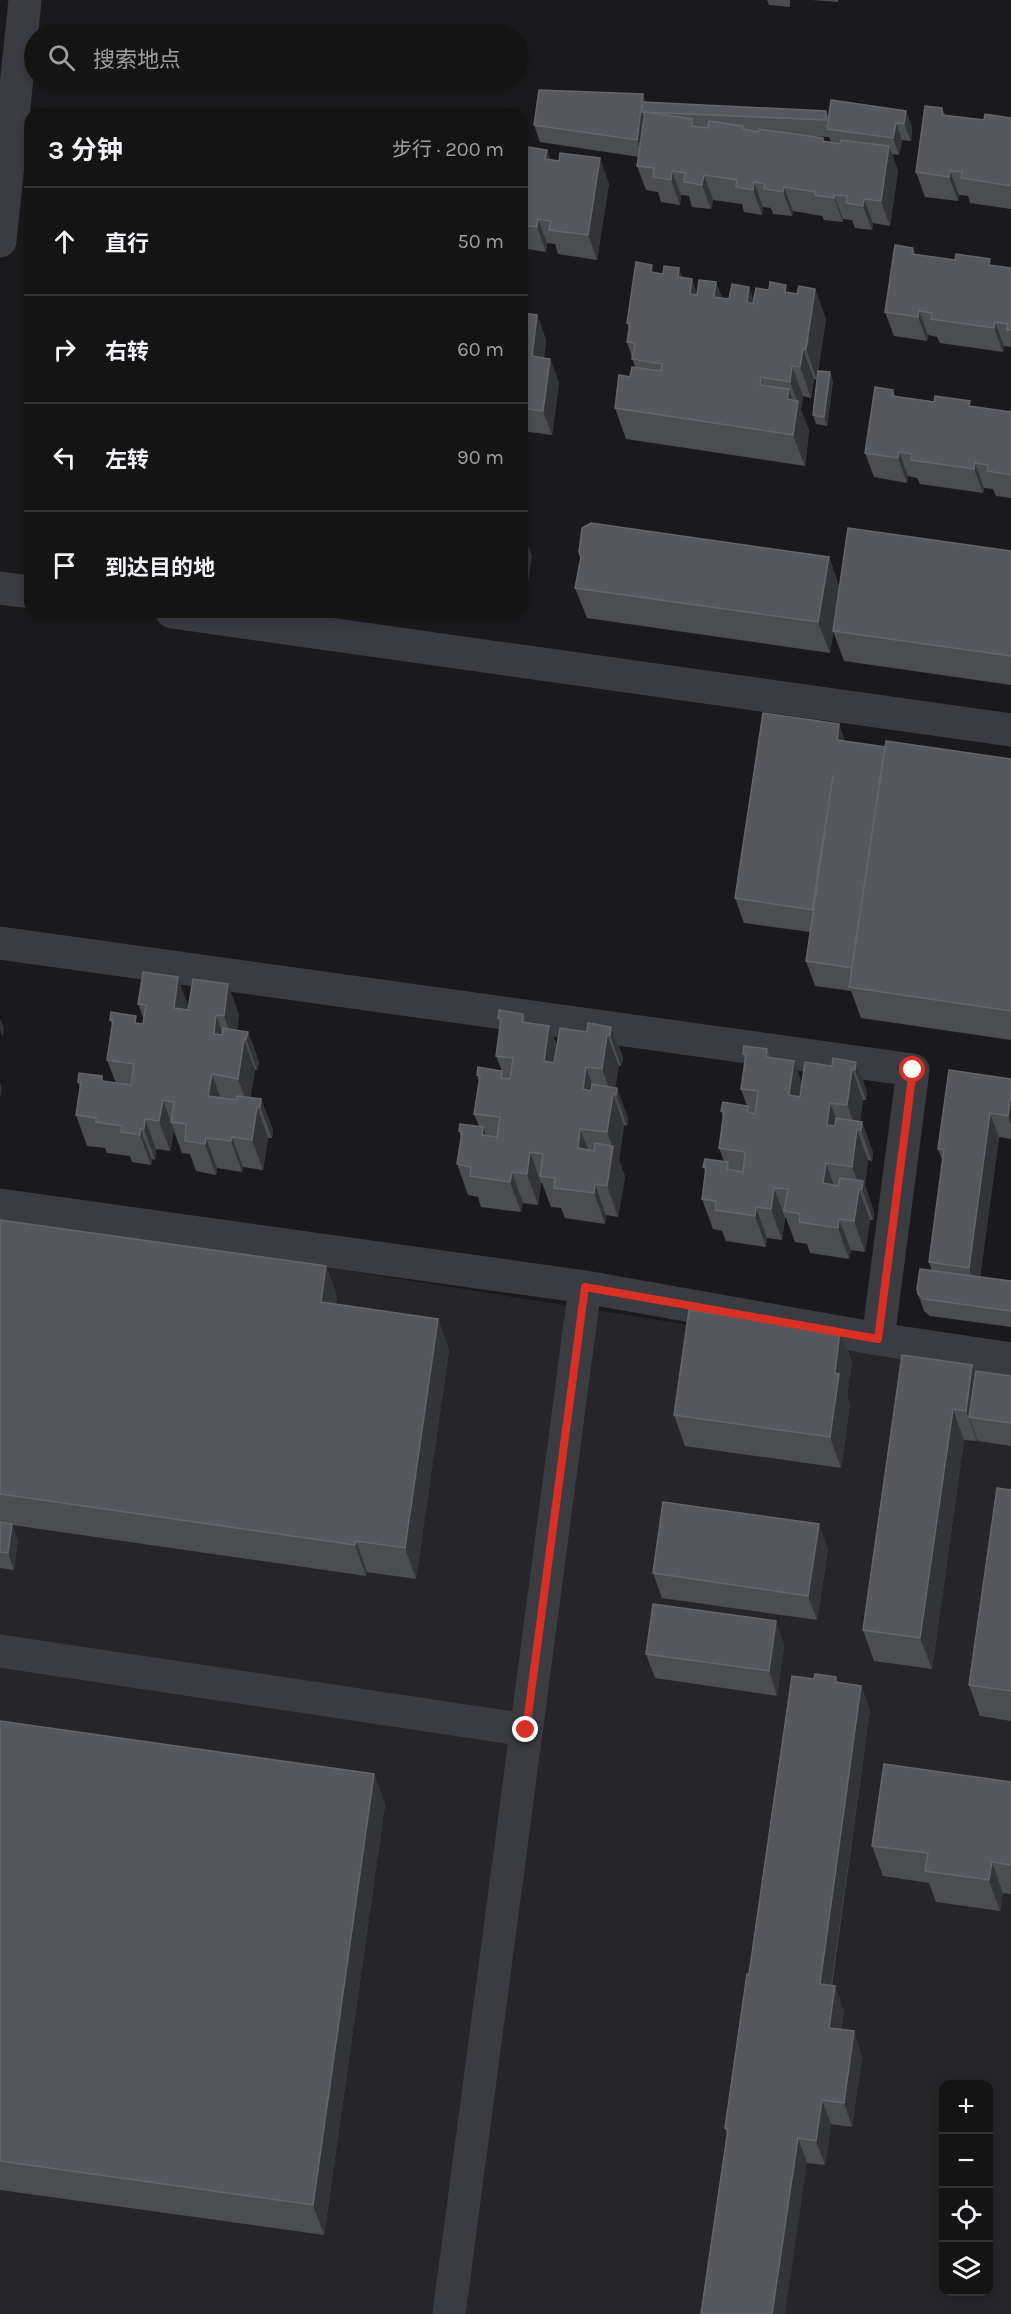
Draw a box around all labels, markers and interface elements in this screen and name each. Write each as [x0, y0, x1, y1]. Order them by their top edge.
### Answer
search box [24, 24, 528, 90]
icon: search [45, 41, 78, 74]
text: 搜索地点 [93, 47, 181, 73]
text: 3 分钟 [48, 135, 123, 166]
text: 步行 · 200 m [392, 138, 504, 161]
icon: ahead [48, 225, 81, 258]
text: 50 m [457, 230, 504, 253]
text: 直行 [105, 231, 149, 257]
icon: right [48, 333, 81, 366]
text: 60 m [457, 338, 504, 361]
text: 右转 [105, 339, 149, 365]
icon: left [48, 441, 81, 474]
text: 90 m [457, 446, 504, 469]
text: 左转 [105, 447, 149, 473]
icon: arrive [48, 549, 81, 582]
text: 到达目的地 [105, 555, 215, 581]
route start [899, 1056, 925, 1082]
route end [512, 1716, 538, 1742]
map controls [939, 2080, 993, 2296]
button: + [939, 2080, 993, 2134]
button: − [939, 2134, 993, 2188]
button: locate [939, 2188, 993, 2242]
button: layers [939, 2242, 993, 2296]

